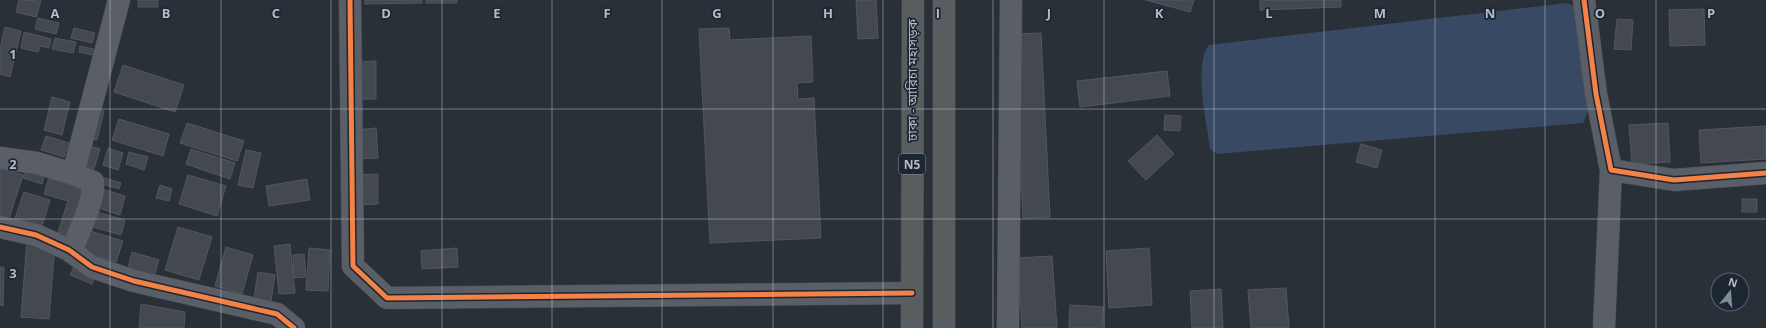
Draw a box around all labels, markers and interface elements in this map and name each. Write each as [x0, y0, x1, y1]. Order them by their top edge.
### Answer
text: A [51, 4, 60, 22]
text: B [162, 4, 171, 22]
text: C [272, 4, 280, 22]
text: D [381, 4, 391, 22]
text: E [493, 4, 501, 22]
text: F [603, 4, 611, 22]
text: G [712, 4, 722, 22]
text: H [823, 4, 833, 22]
text: I [936, 4, 940, 22]
text: J [1046, 4, 1051, 22]
text: K [1155, 4, 1164, 22]
text: L [1265, 4, 1273, 22]
text: M [1374, 4, 1386, 22]
text: N [1485, 4, 1495, 22]
text: O [1595, 4, 1605, 22]
text: P [1707, 4, 1715, 22]
street label: ঢাকা - আরিচা মহাসড়ক [903, 19, 921, 142]
text: 1 [9, 45, 17, 63]
road number: N5 [899, 154, 925, 174]
text: 2 [9, 155, 17, 173]
text: 3 [9, 264, 17, 282]
north arrow [1710, 272, 1750, 312]
text: N [1727, 273, 1740, 290]

